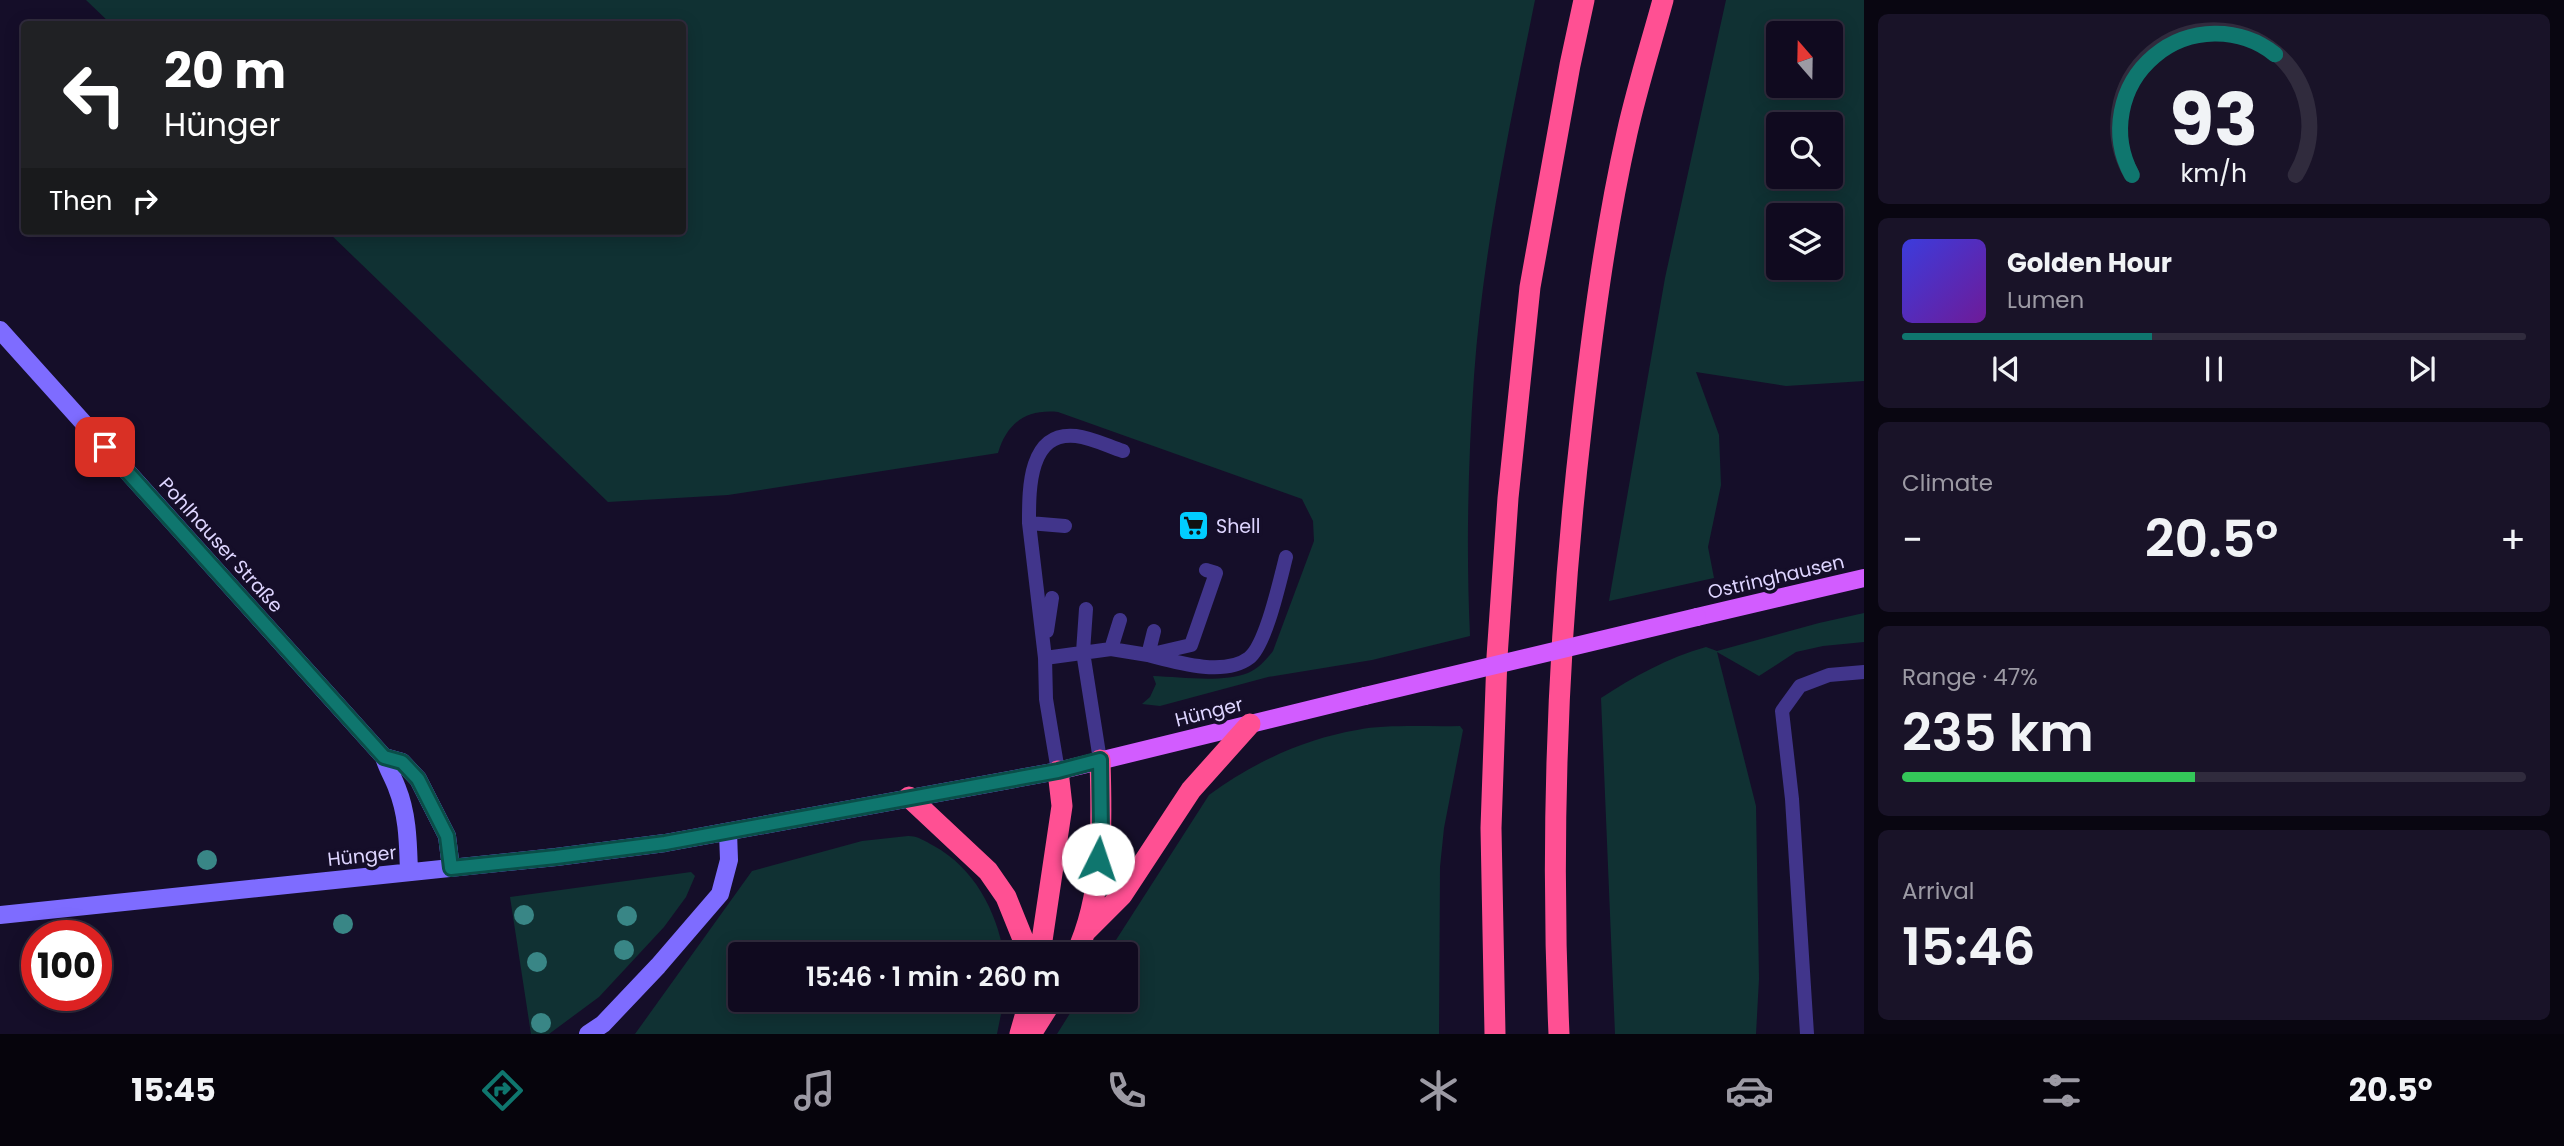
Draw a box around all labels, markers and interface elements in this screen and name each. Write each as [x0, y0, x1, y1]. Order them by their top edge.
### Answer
north arrow [1766, 21, 1843, 98]
map controls [1766, 21, 1843, 280]
text: 20 m [164, 37, 286, 105]
icon: left [49, 49, 140, 140]
text: 93 [2170, 69, 2258, 170]
text: Hünger [164, 102, 281, 147]
button: search [1766, 112, 1843, 189]
text: km/h [2181, 156, 2247, 191]
icon: right [126, 182, 164, 220]
text: Then [49, 183, 112, 219]
button: layers [1766, 203, 1843, 280]
text: Golden Hour [2007, 245, 2172, 281]
text: Lumen [2007, 284, 2084, 316]
icon: previous [1987, 350, 2025, 388]
icon: pause [2195, 350, 2233, 388]
icon: next [2403, 350, 2441, 388]
pin [75, 417, 135, 477]
icon: arrive [86, 428, 124, 466]
text: Climate [1902, 467, 1993, 499]
street label: Pohlhauser Straße [153, 471, 289, 619]
text: 20.5° [2145, 502, 2278, 575]
supermarket icon: Shell [1176, 509, 1210, 543]
place label: Shell [1216, 513, 1260, 540]
text: − [1902, 513, 1923, 566]
text: + [2500, 513, 2526, 566]
street label: Ostringhausen [1705, 548, 1847, 606]
text: Range · 47% [1902, 661, 2038, 693]
street label: Hünger [1172, 691, 1246, 733]
text: 235 km [1902, 696, 2094, 769]
position arrow [1061, 822, 1135, 896]
street label: Hünger [326, 839, 398, 873]
text: Arrival [1902, 875, 1974, 907]
text: 15:46 [1902, 910, 2036, 983]
speed limit sign: 100 [21, 920, 112, 1011]
text: 15:46 · 1 min · 260 m [806, 959, 1060, 995]
icon: directions [478, 1066, 527, 1115]
icon: music [790, 1066, 839, 1115]
icon: phone [1102, 1066, 1151, 1115]
icon: climate [1414, 1066, 1463, 1115]
icon: car [1725, 1066, 1774, 1115]
icon: filters [2037, 1066, 2086, 1115]
text: 15:45 [131, 1067, 216, 1112]
text: 20.5° [2349, 1067, 2433, 1112]

